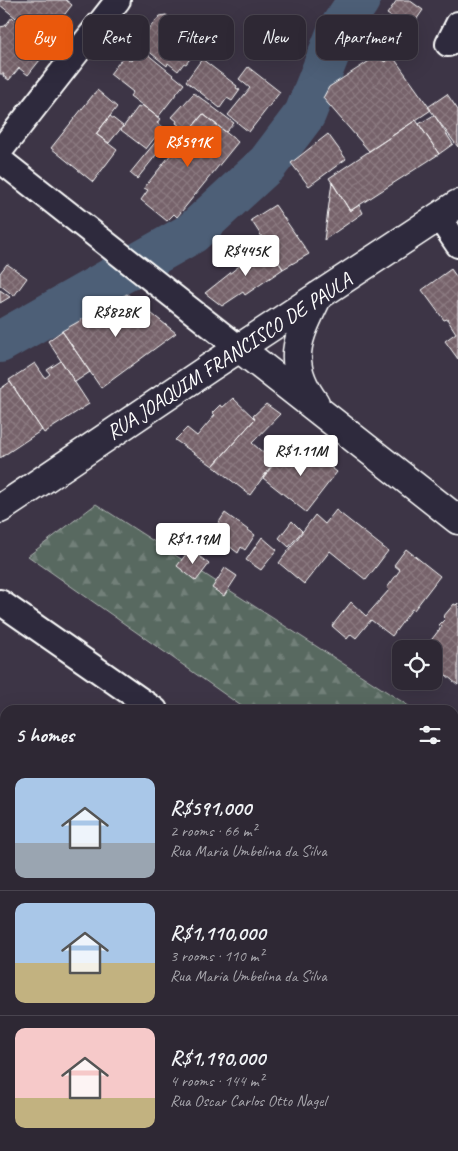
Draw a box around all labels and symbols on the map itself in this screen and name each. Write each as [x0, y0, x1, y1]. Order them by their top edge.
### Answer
pin: R$591K [147, 126, 229, 168]
pin: R$445K [205, 234, 287, 277]
street label: RUA JOAQUIM FRANCISCO DE PAULA [101, 266, 358, 445]
pin: R$828K [75, 296, 157, 338]
pin: R$1.11M [255, 434, 347, 477]
pin: R$1.19M [147, 522, 239, 565]

